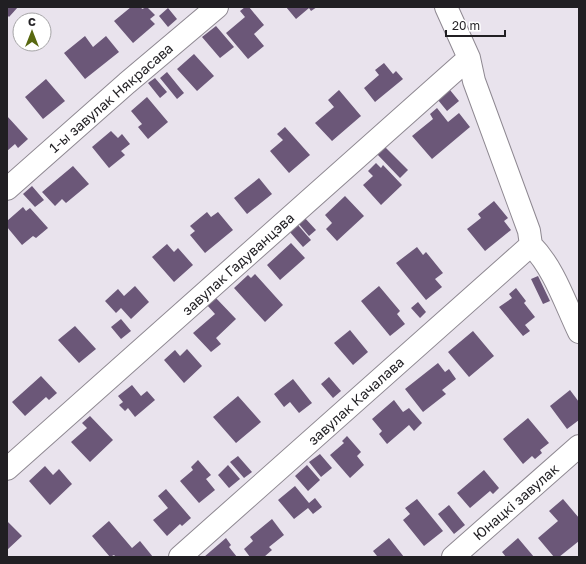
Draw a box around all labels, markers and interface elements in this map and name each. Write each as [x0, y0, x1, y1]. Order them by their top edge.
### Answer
north arrow [12, 12, 52, 52]
scale bar [446, 12, 505, 38]
text: С [28, 15, 36, 28]
text: 20 m [452, 18, 480, 33]
street label: 1-ы завулак Някрасава [45, 39, 176, 156]
street label: завулак Гадуванцэва [178, 209, 297, 318]
street label: завулак Качалава [304, 353, 407, 448]
street label: Юнацкі завулак [469, 460, 562, 544]

